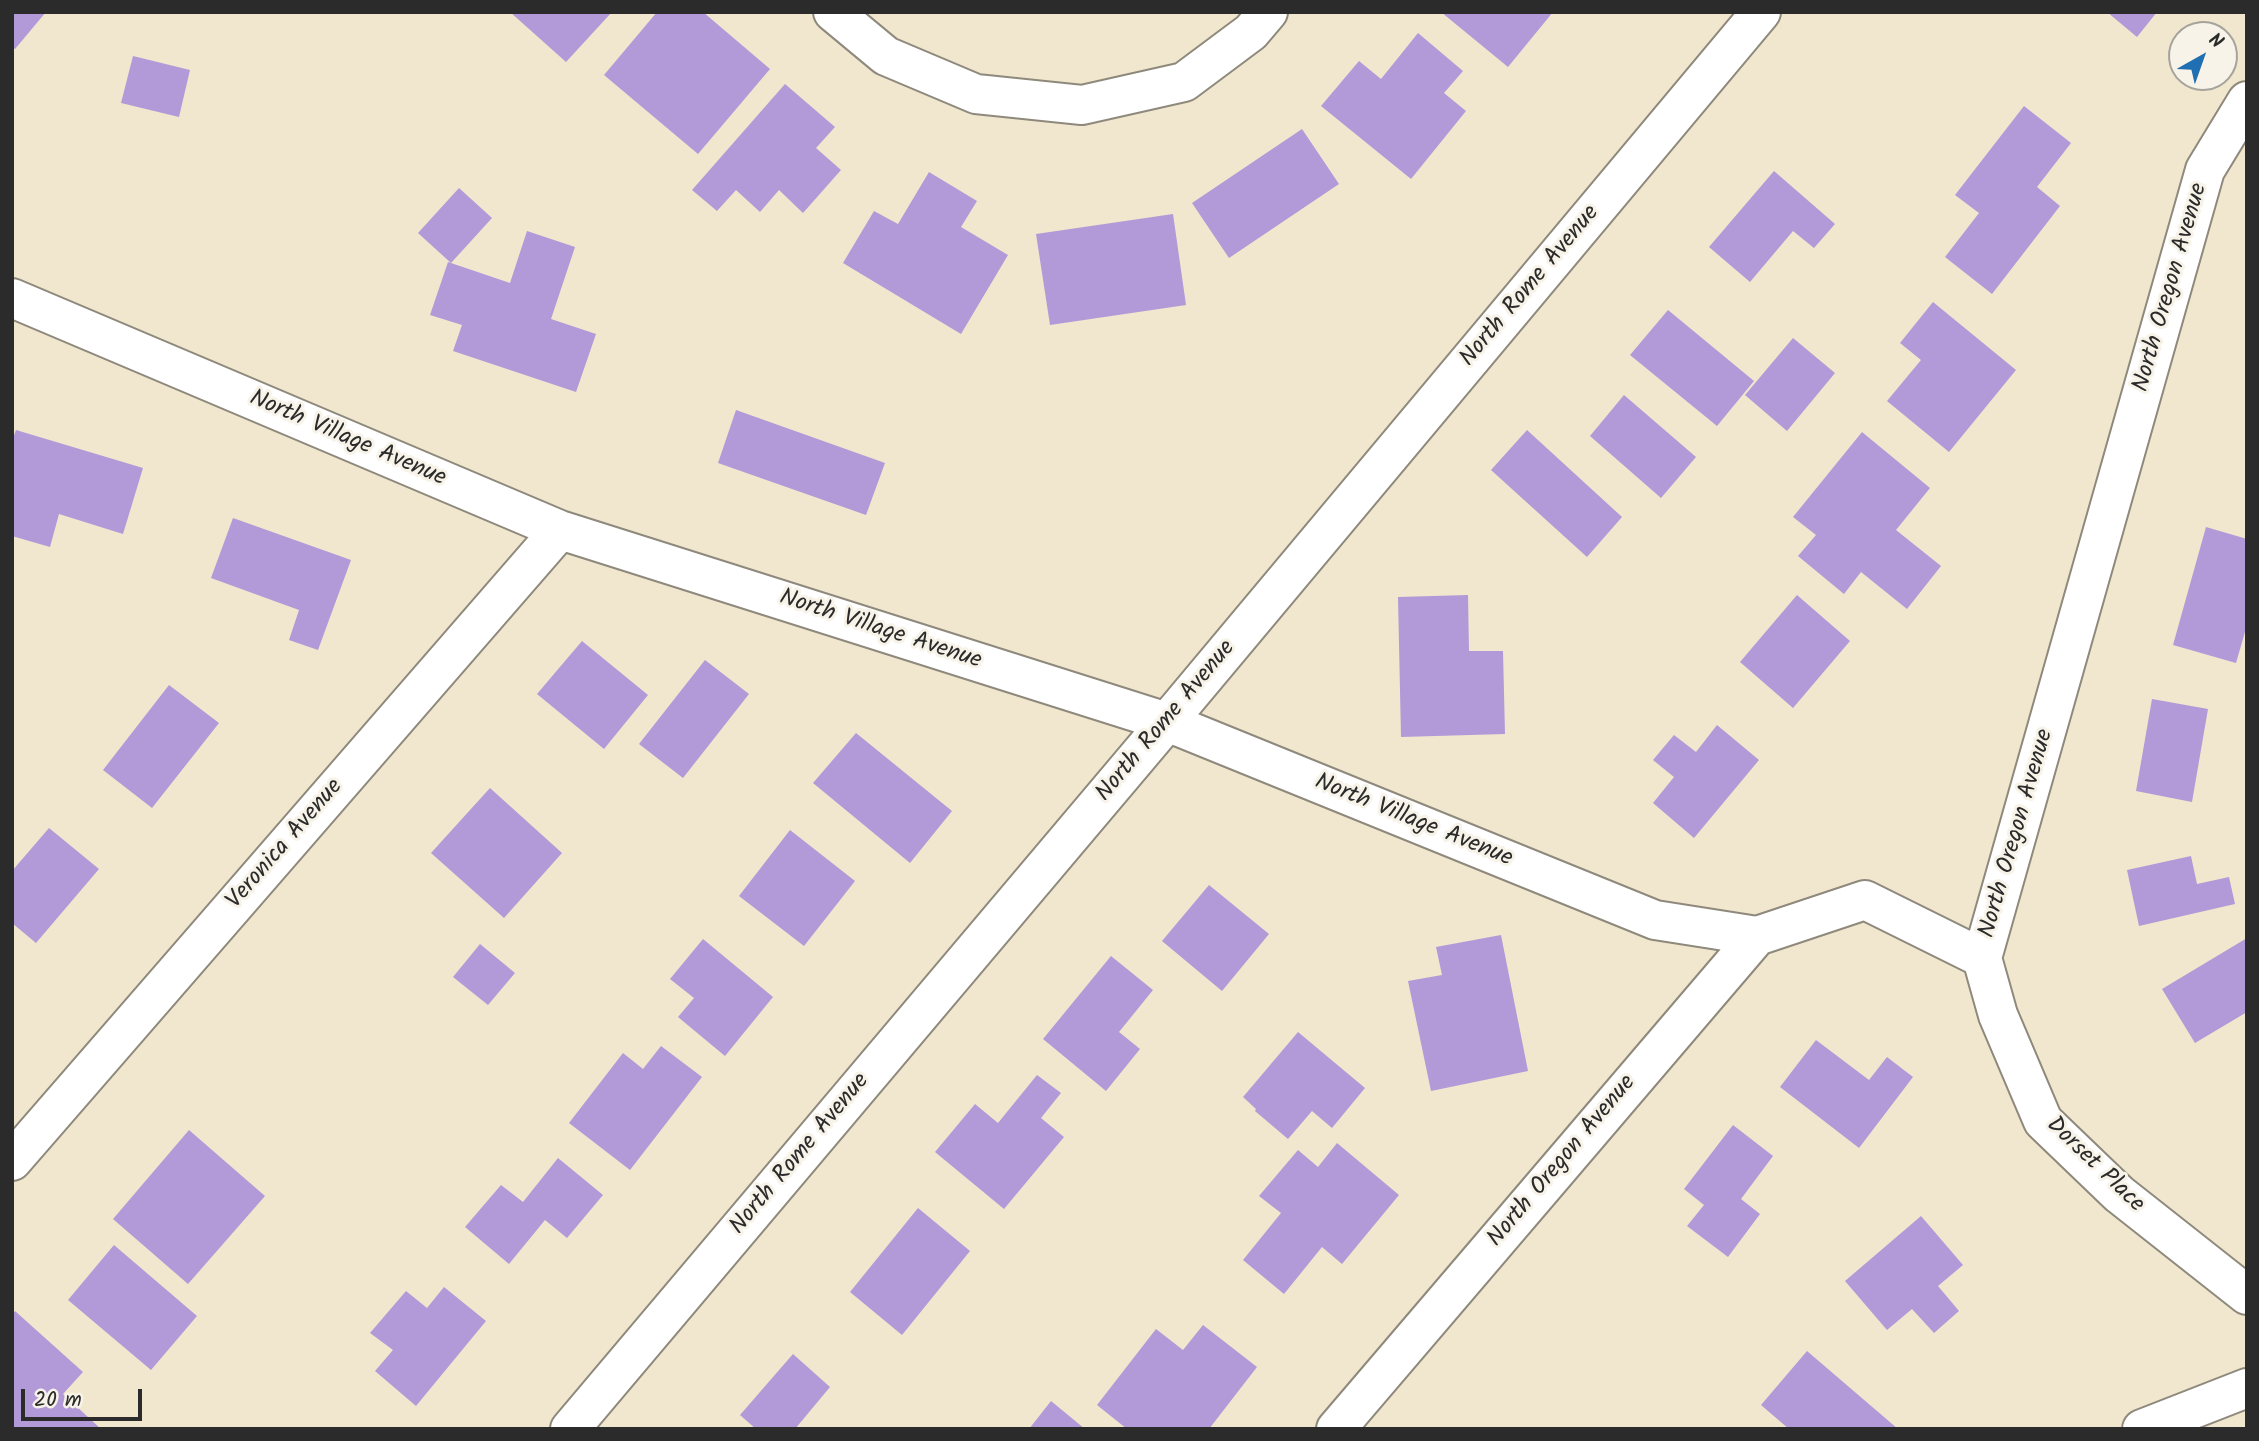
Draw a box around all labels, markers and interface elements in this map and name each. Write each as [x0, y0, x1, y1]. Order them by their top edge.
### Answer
north arrow [2168, 21, 2238, 91]
text: N [2201, 26, 2229, 57]
street label: North Oregon Avenue [2128, 180, 2216, 396]
street label: North Rome Avenue [1455, 200, 1607, 374]
street label: North Village Avenue [244, 386, 450, 494]
street label: North Village Avenue [775, 585, 985, 677]
street label: North Rome Avenue [1091, 635, 1243, 809]
street label: North Oregon Avenue [1974, 726, 2062, 942]
street label: North Village Avenue [1310, 769, 1516, 875]
street label: Veronica Avenue [222, 774, 350, 916]
street label: North Rome Avenue [725, 1068, 877, 1242]
street label: North Oregon Avenue [1483, 1070, 1643, 1254]
street label: Dorset Place [2039, 1112, 2149, 1220]
scale bar [24, 1374, 145, 1418]
text: 20 m [34, 1384, 82, 1417]

